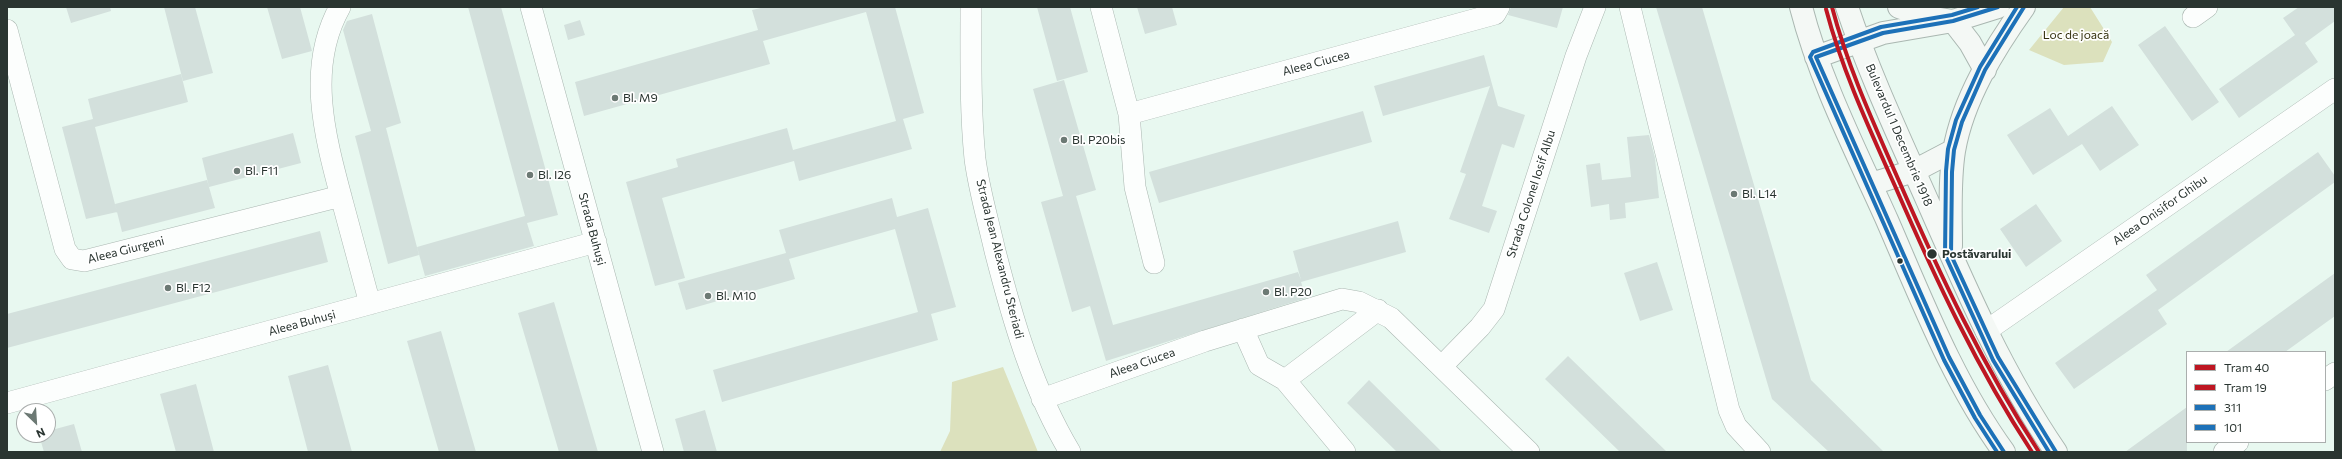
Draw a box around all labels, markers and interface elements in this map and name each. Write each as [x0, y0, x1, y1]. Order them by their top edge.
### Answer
park label: Loc de joacă [2043, 28, 2109, 42]
street label: Aleea Ciucea [1281, 47, 1351, 79]
street label: Bulevardul 1 Decembrie 1918 [1862, 62, 1936, 208]
place label: Bl. M9 [623, 91, 658, 105]
marker: Bl. M9 [610, 93, 620, 103]
street label: Strada Colonel Iosif Albu [1504, 128, 1558, 260]
place label: Bl. P20bis [1072, 133, 1126, 147]
marker: Bl. P20bis [1059, 135, 1069, 145]
place label: Bl. F11 [245, 164, 278, 178]
marker: Bl. F11 [232, 166, 242, 176]
place label: Bl. I26 [538, 168, 571, 182]
marker: Bl. I26 [525, 170, 535, 180]
street label: Aleea Onisifor Ghibu [2110, 172, 2210, 248]
street label: Strada Jean Alexandru Steriadi [973, 178, 1027, 340]
place label: Bl. L14 [1742, 187, 1777, 201]
marker: Bl. L14 [1729, 189, 1739, 199]
street label: Strada Buhuși [575, 191, 609, 267]
street label: Aleea Giurgeni [86, 234, 166, 266]
marker: Postăvarului [1925, 247, 1939, 261]
place label: Postăvarului [1942, 247, 2011, 261]
unlabelled marker [1895, 256, 1905, 266]
place label: Bl. F12 [176, 281, 211, 295]
marker: Bl. F12 [163, 283, 173, 293]
place label: Bl. P20 [1274, 285, 1312, 299]
marker: Bl. P20 [1261, 287, 1271, 297]
place label: Bl. M10 [716, 289, 756, 303]
marker: Bl. M10 [703, 291, 713, 301]
street label: Aleea Buhuși [267, 307, 337, 339]
street label: Aleea Ciucea [1107, 345, 1177, 381]
legend [2186, 351, 2326, 443]
text: Tram 40 [2224, 360, 2269, 374]
text: Tram 19 [2224, 380, 2267, 394]
text: 311 [2224, 400, 2241, 414]
north arrow [16, 403, 56, 443]
text: 101 [2224, 420, 2242, 434]
text: N [34, 426, 47, 441]

